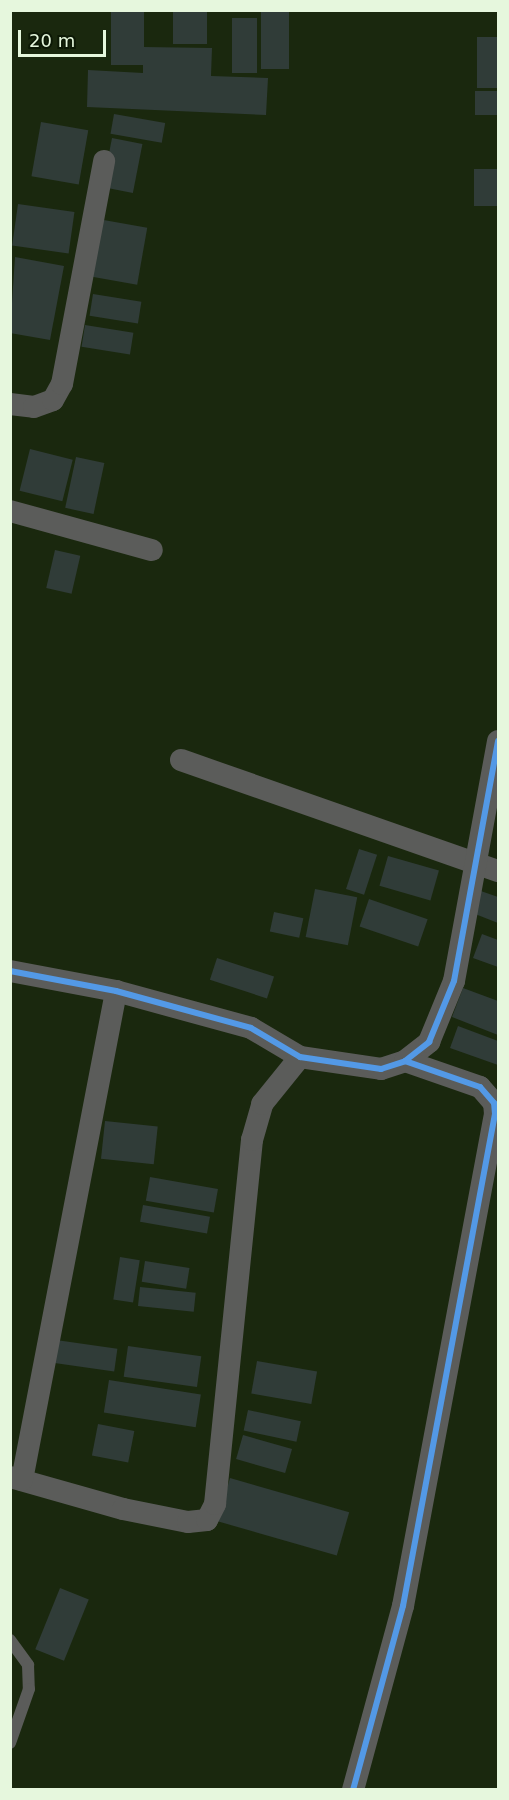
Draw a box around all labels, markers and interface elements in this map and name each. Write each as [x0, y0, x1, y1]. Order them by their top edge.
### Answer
scale bar [21, 18, 110, 56]
text: 20 m [29, 30, 75, 51]

